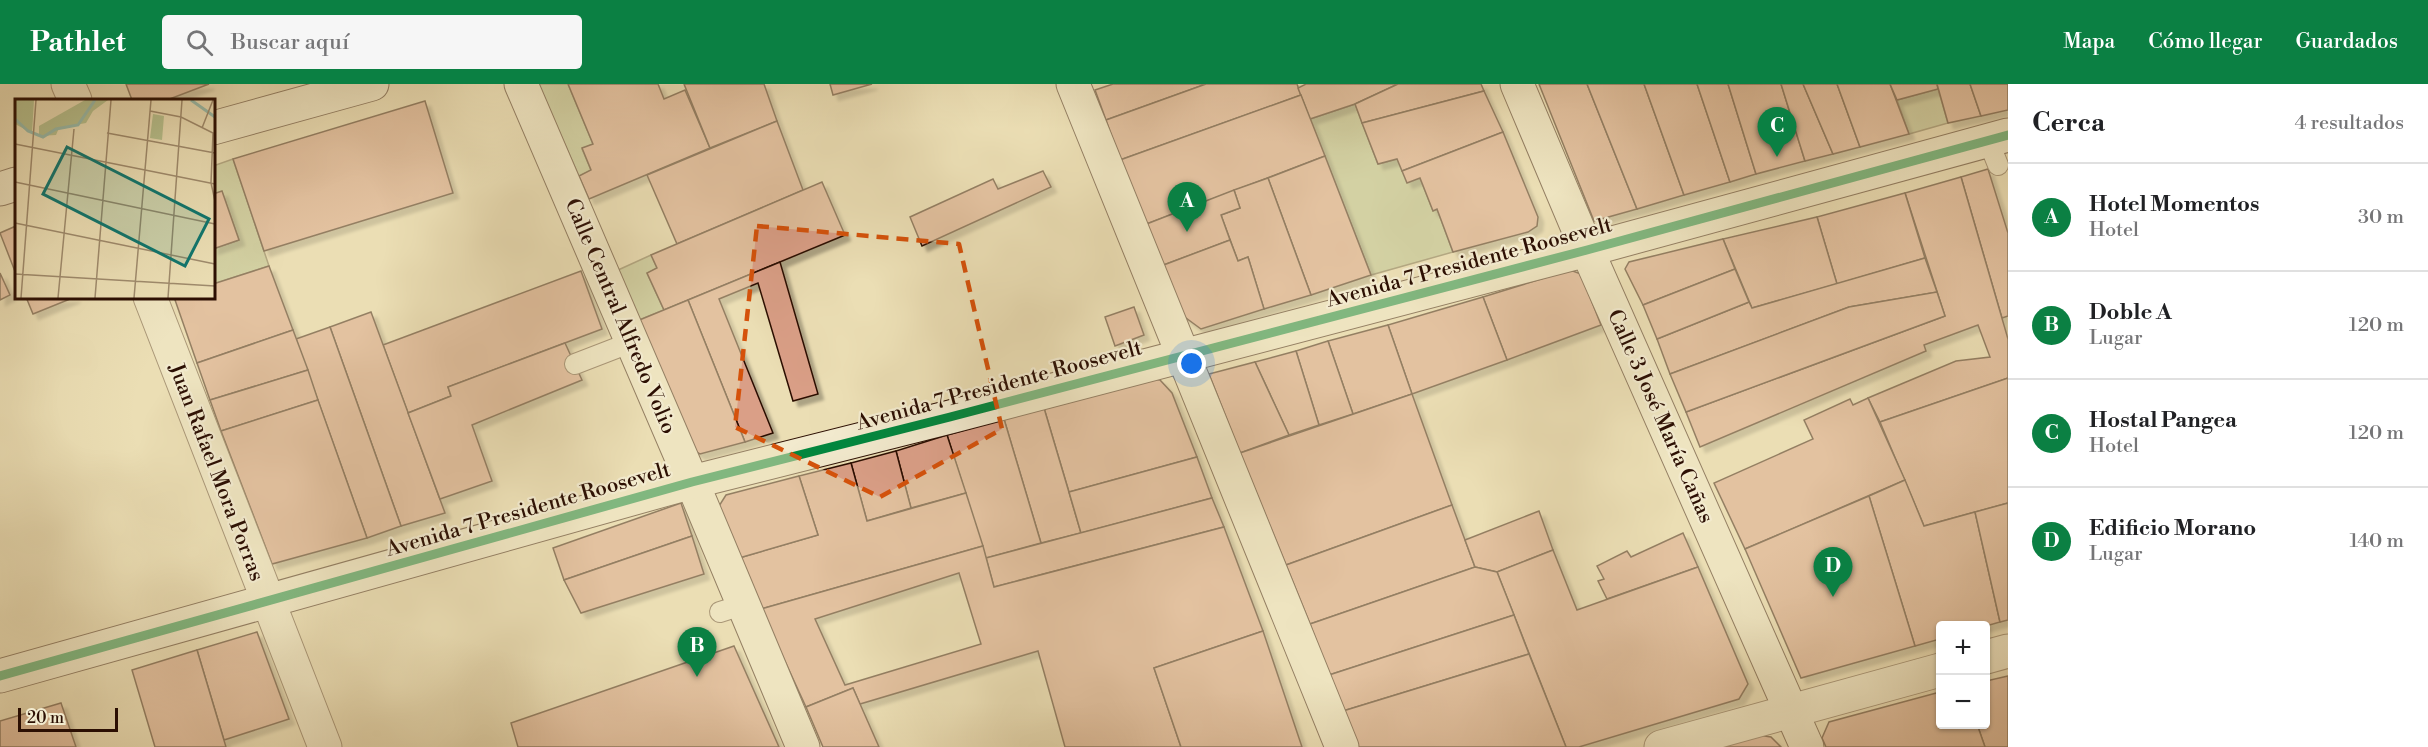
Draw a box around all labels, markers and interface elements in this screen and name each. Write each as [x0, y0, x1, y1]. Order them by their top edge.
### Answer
search box [162, 15, 582, 69]
text: Pathlet [30, 25, 126, 60]
icon: search [183, 26, 216, 59]
text: Buscar aquí [231, 29, 349, 56]
text: Mapa [2063, 29, 2115, 55]
text: Cómo llegar [2148, 29, 2263, 55]
text: Guardados [2296, 29, 2398, 55]
inset map [15, 99, 214, 298]
pin: C [1758, 107, 1796, 157]
text: Cerca [2032, 107, 2105, 139]
text: 4 resultados [2294, 111, 2404, 136]
pin: A [1168, 182, 1206, 232]
text: Hotel Momentos [2089, 191, 2259, 218]
street label: Calle Central Alfredo Volio [559, 195, 682, 438]
text: A [2044, 205, 2059, 230]
text: 30 m [2358, 205, 2404, 230]
street label: Avenida 7 Presidente Roosevelt [1323, 212, 1615, 314]
text: Hotel [2089, 218, 2139, 243]
text: Doble A [2089, 299, 2172, 326]
street label: Calle 3 José María Cañas [1601, 306, 1719, 527]
text: B [2044, 313, 2059, 338]
text: 120 m [2349, 313, 2404, 338]
text: Lugar [2089, 326, 2143, 351]
street label: Avenida 7 Presidente Roosevelt [853, 335, 1145, 437]
your location [1177, 349, 1206, 378]
street label: Juan Rafael Mora Porras [162, 359, 270, 585]
text: Hostal Pangea [2089, 407, 2237, 434]
text: C [2044, 421, 2059, 446]
text: 120 m [2349, 421, 2404, 446]
text: Hotel [2089, 434, 2139, 459]
street label: Avenida 7 Presidente Roosevelt [382, 457, 674, 563]
text: Edificio Morano [2089, 515, 2256, 542]
text: D [2044, 529, 2059, 554]
text: 140 m [2349, 529, 2404, 554]
text: Lugar [2089, 542, 2143, 567]
pin: D [1814, 548, 1852, 597]
map controls [1936, 621, 1990, 729]
button: + [1936, 621, 1990, 675]
pin: B [678, 628, 716, 677]
button: − [1936, 675, 1990, 729]
scale bar [18, 705, 118, 732]
text: 20 m [27, 708, 64, 728]

